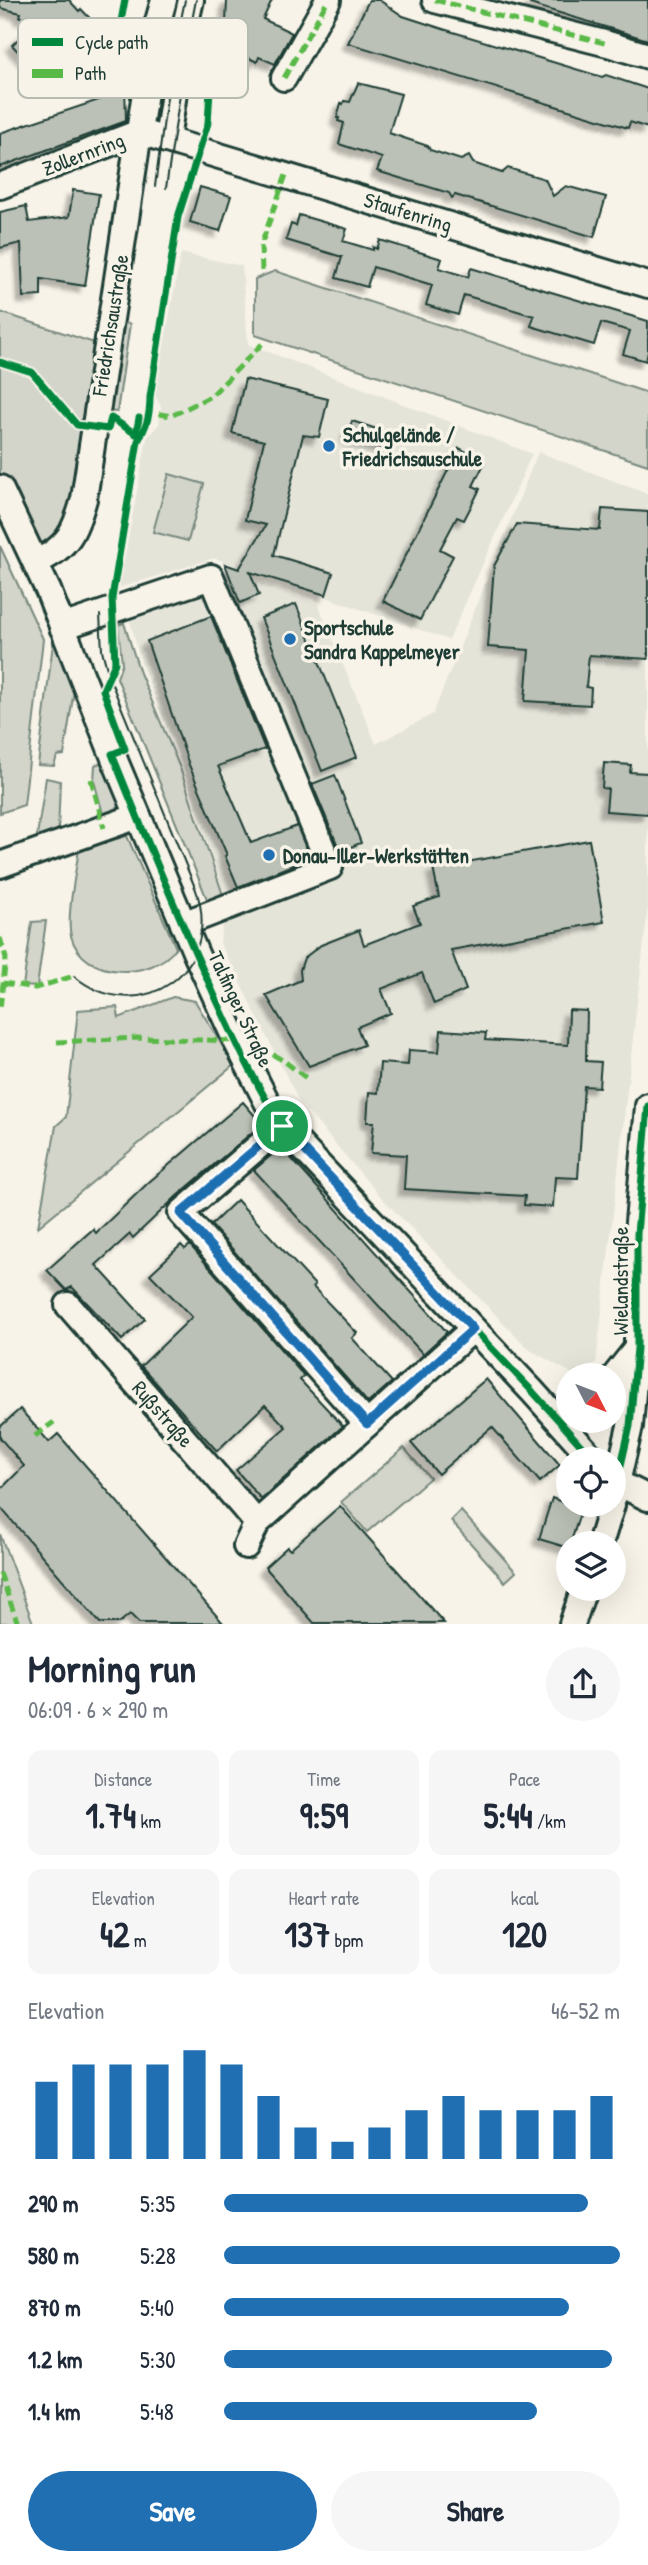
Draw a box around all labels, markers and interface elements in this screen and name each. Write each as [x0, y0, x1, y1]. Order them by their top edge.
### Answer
legend [18, 18, 248, 98]
text: Cycle path [75, 29, 148, 55]
text: Path [75, 60, 106, 86]
street label: Zollernring [38, 125, 128, 183]
street label: Staufenring [360, 185, 456, 239]
street label: Friedrichsaustraße [84, 252, 135, 399]
place label: Schulgelände / Friedrichsauschule [342, 420, 483, 473]
marker: Schulgelände / Friedrichsauschule [321, 438, 337, 454]
place label: Sportschule Sandra Kappelmeyer [304, 613, 461, 667]
marker: Sportschule Sandra Kappelmeyer [282, 631, 298, 647]
place label: Donau-Iller-Werkstätten [283, 841, 469, 870]
marker: Donau-Iller-Werkstätten [261, 847, 277, 863]
street label: Talfinger Straße [201, 946, 281, 1072]
pin [252, 1096, 312, 1156]
icon: arrive [263, 1107, 301, 1145]
street label: Wielandstraße [606, 1227, 635, 1335]
north arrow [556, 1363, 626, 1433]
map controls [556, 1363, 626, 1601]
street label: Rußstraße [126, 1374, 200, 1454]
button: locate [556, 1447, 626, 1517]
button: layers [556, 1531, 626, 1601]
text: Morning run [28, 1642, 196, 1694]
button: share [546, 1647, 620, 1721]
text: 06:09 · 6 × 290 m [28, 1694, 168, 1725]
text: Distance [94, 1766, 152, 1792]
text: Time [307, 1766, 341, 1792]
text: Pace [509, 1766, 540, 1792]
text: 1.74 [85, 1792, 136, 1839]
text: 9:59 [300, 1792, 348, 1839]
text: 5:44 [483, 1792, 533, 1839]
text: km [136, 1808, 161, 1834]
text: /km [533, 1808, 566, 1834]
text: Elevation [92, 1885, 155, 1911]
text: Heart rate [289, 1885, 359, 1911]
text: kcal [511, 1885, 539, 1911]
text: 42 [100, 1911, 129, 1958]
text: 137 [285, 1911, 330, 1958]
text: 120 [502, 1911, 547, 1958]
text: m [129, 1927, 147, 1953]
text: bpm [330, 1927, 363, 1953]
text: Elevation [28, 1995, 104, 2026]
text: 46–52 m [551, 1995, 620, 2026]
text: 290 m [28, 2188, 78, 2219]
text: 5:35 [140, 2188, 175, 2219]
text: 580 m [28, 2240, 79, 2271]
text: 5:28 [140, 2240, 176, 2271]
text: 870 m [28, 2292, 81, 2323]
text: 5:40 [140, 2292, 174, 2323]
text: 1.2 km [28, 2344, 83, 2375]
text: 5:30 [140, 2344, 176, 2375]
text: 1.4 km [28, 2396, 80, 2427]
text: 5:48 [140, 2396, 174, 2427]
button: Save [28, 2471, 317, 2551]
button: Share [331, 2471, 620, 2551]

